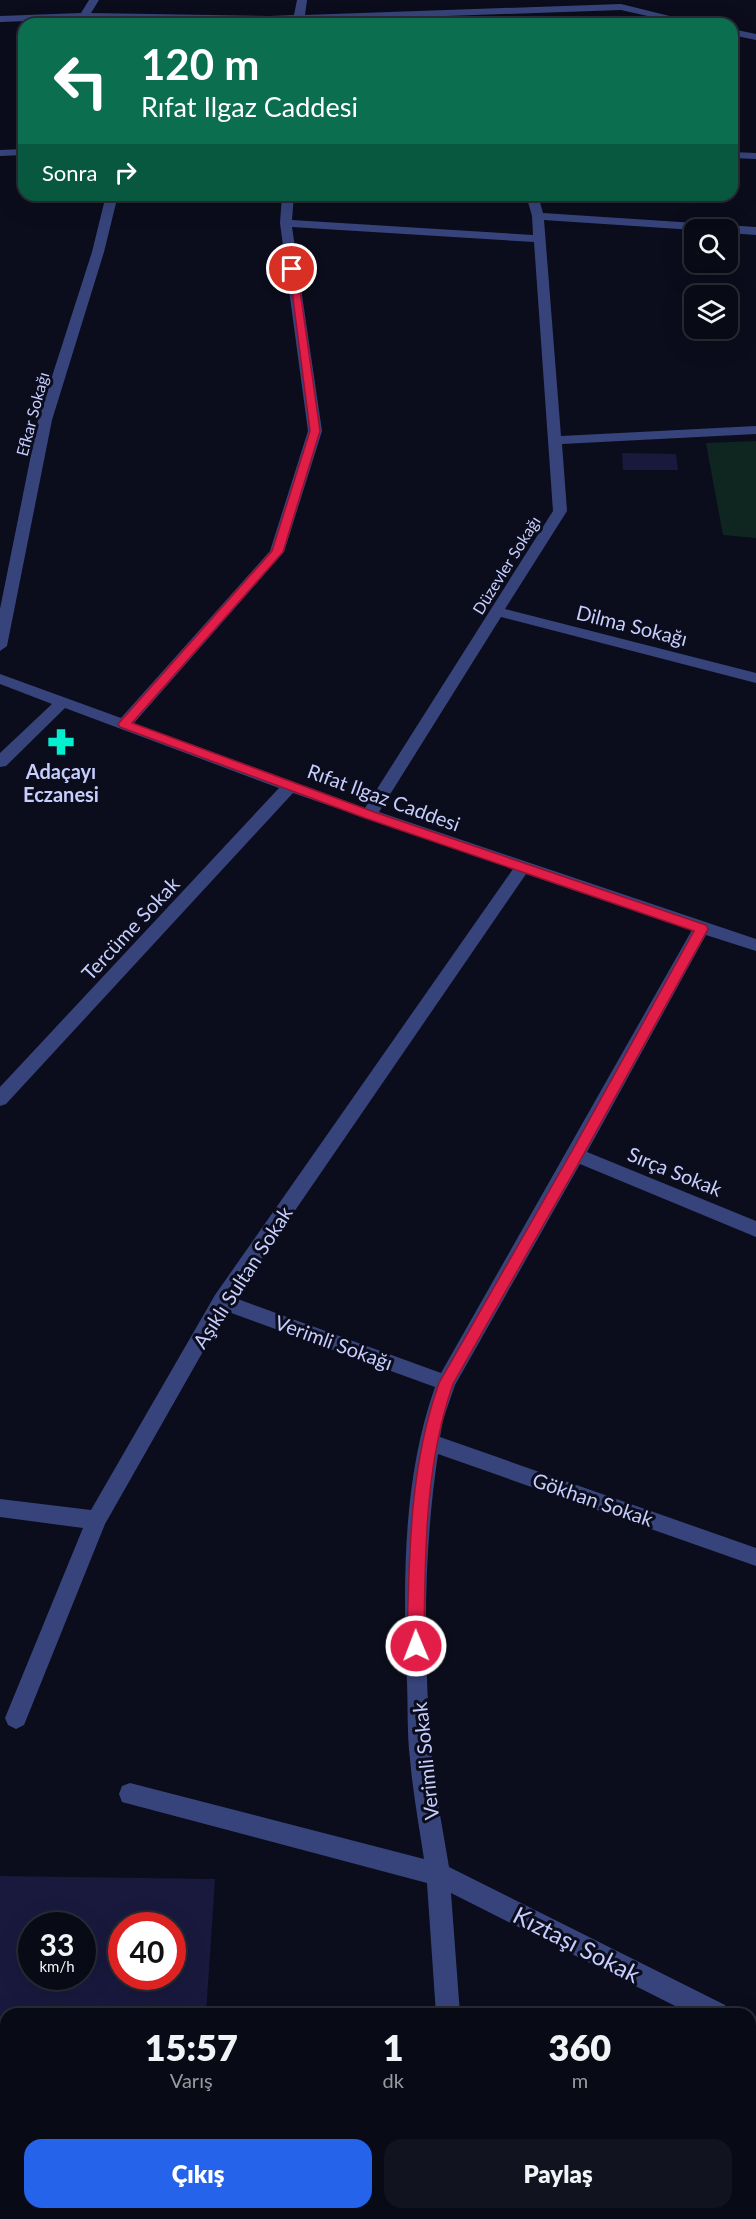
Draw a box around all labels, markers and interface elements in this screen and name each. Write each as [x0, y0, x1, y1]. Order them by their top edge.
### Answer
text: 120 m [141, 39, 259, 89]
icon: left [42, 42, 120, 120]
text: Rıfat Ilgaz Caddesi [141, 90, 358, 123]
icon: right [109, 156, 142, 189]
text: Sonra [42, 159, 97, 186]
map controls [684, 219, 738, 339]
button: search [684, 219, 738, 273]
pin [266, 243, 317, 294]
icon: arrive [275, 252, 308, 285]
button: layers [684, 285, 738, 339]
street label: Efkar Sokağı [12, 370, 52, 458]
street label: Düzevler Sokağı [468, 512, 544, 618]
street label: Dilma Sokağı [574, 600, 690, 650]
pharmacy icon: Adaçayı Eczanesi [46, 727, 76, 757]
street label: Rıfat Ilgaz Caddesi [304, 758, 464, 836]
place label: Adaçayı Eczanesi [23, 759, 99, 806]
street label: Tercüme Sokak [76, 871, 184, 984]
street label: Sırça Sokak [624, 1141, 726, 1201]
street label: Aşıklı Sultan Sokak [187, 1201, 297, 1352]
street label: Verimli Sokağı [272, 1310, 396, 1374]
street label: Gökhan Sokak [530, 1467, 657, 1531]
position arrow [384, 1614, 448, 1678]
street label: Verimli Sokak [407, 1700, 443, 1821]
street label: Kıztaşı Sokak [509, 1900, 646, 1989]
speed limit sign: 40 [108, 1912, 186, 1990]
text: 33 [40, 1926, 74, 1962]
text: km/h [39, 1957, 75, 1975]
text: 15:57 [145, 2025, 238, 2069]
text: 1 [383, 2025, 404, 2069]
text: 360 [549, 2025, 611, 2069]
text: Varış [170, 2068, 213, 2092]
text: dk [383, 2068, 404, 2092]
text: m [572, 2068, 588, 2092]
button: Çıkış [24, 2139, 372, 2208]
button: Paylaş [384, 2139, 732, 2208]

